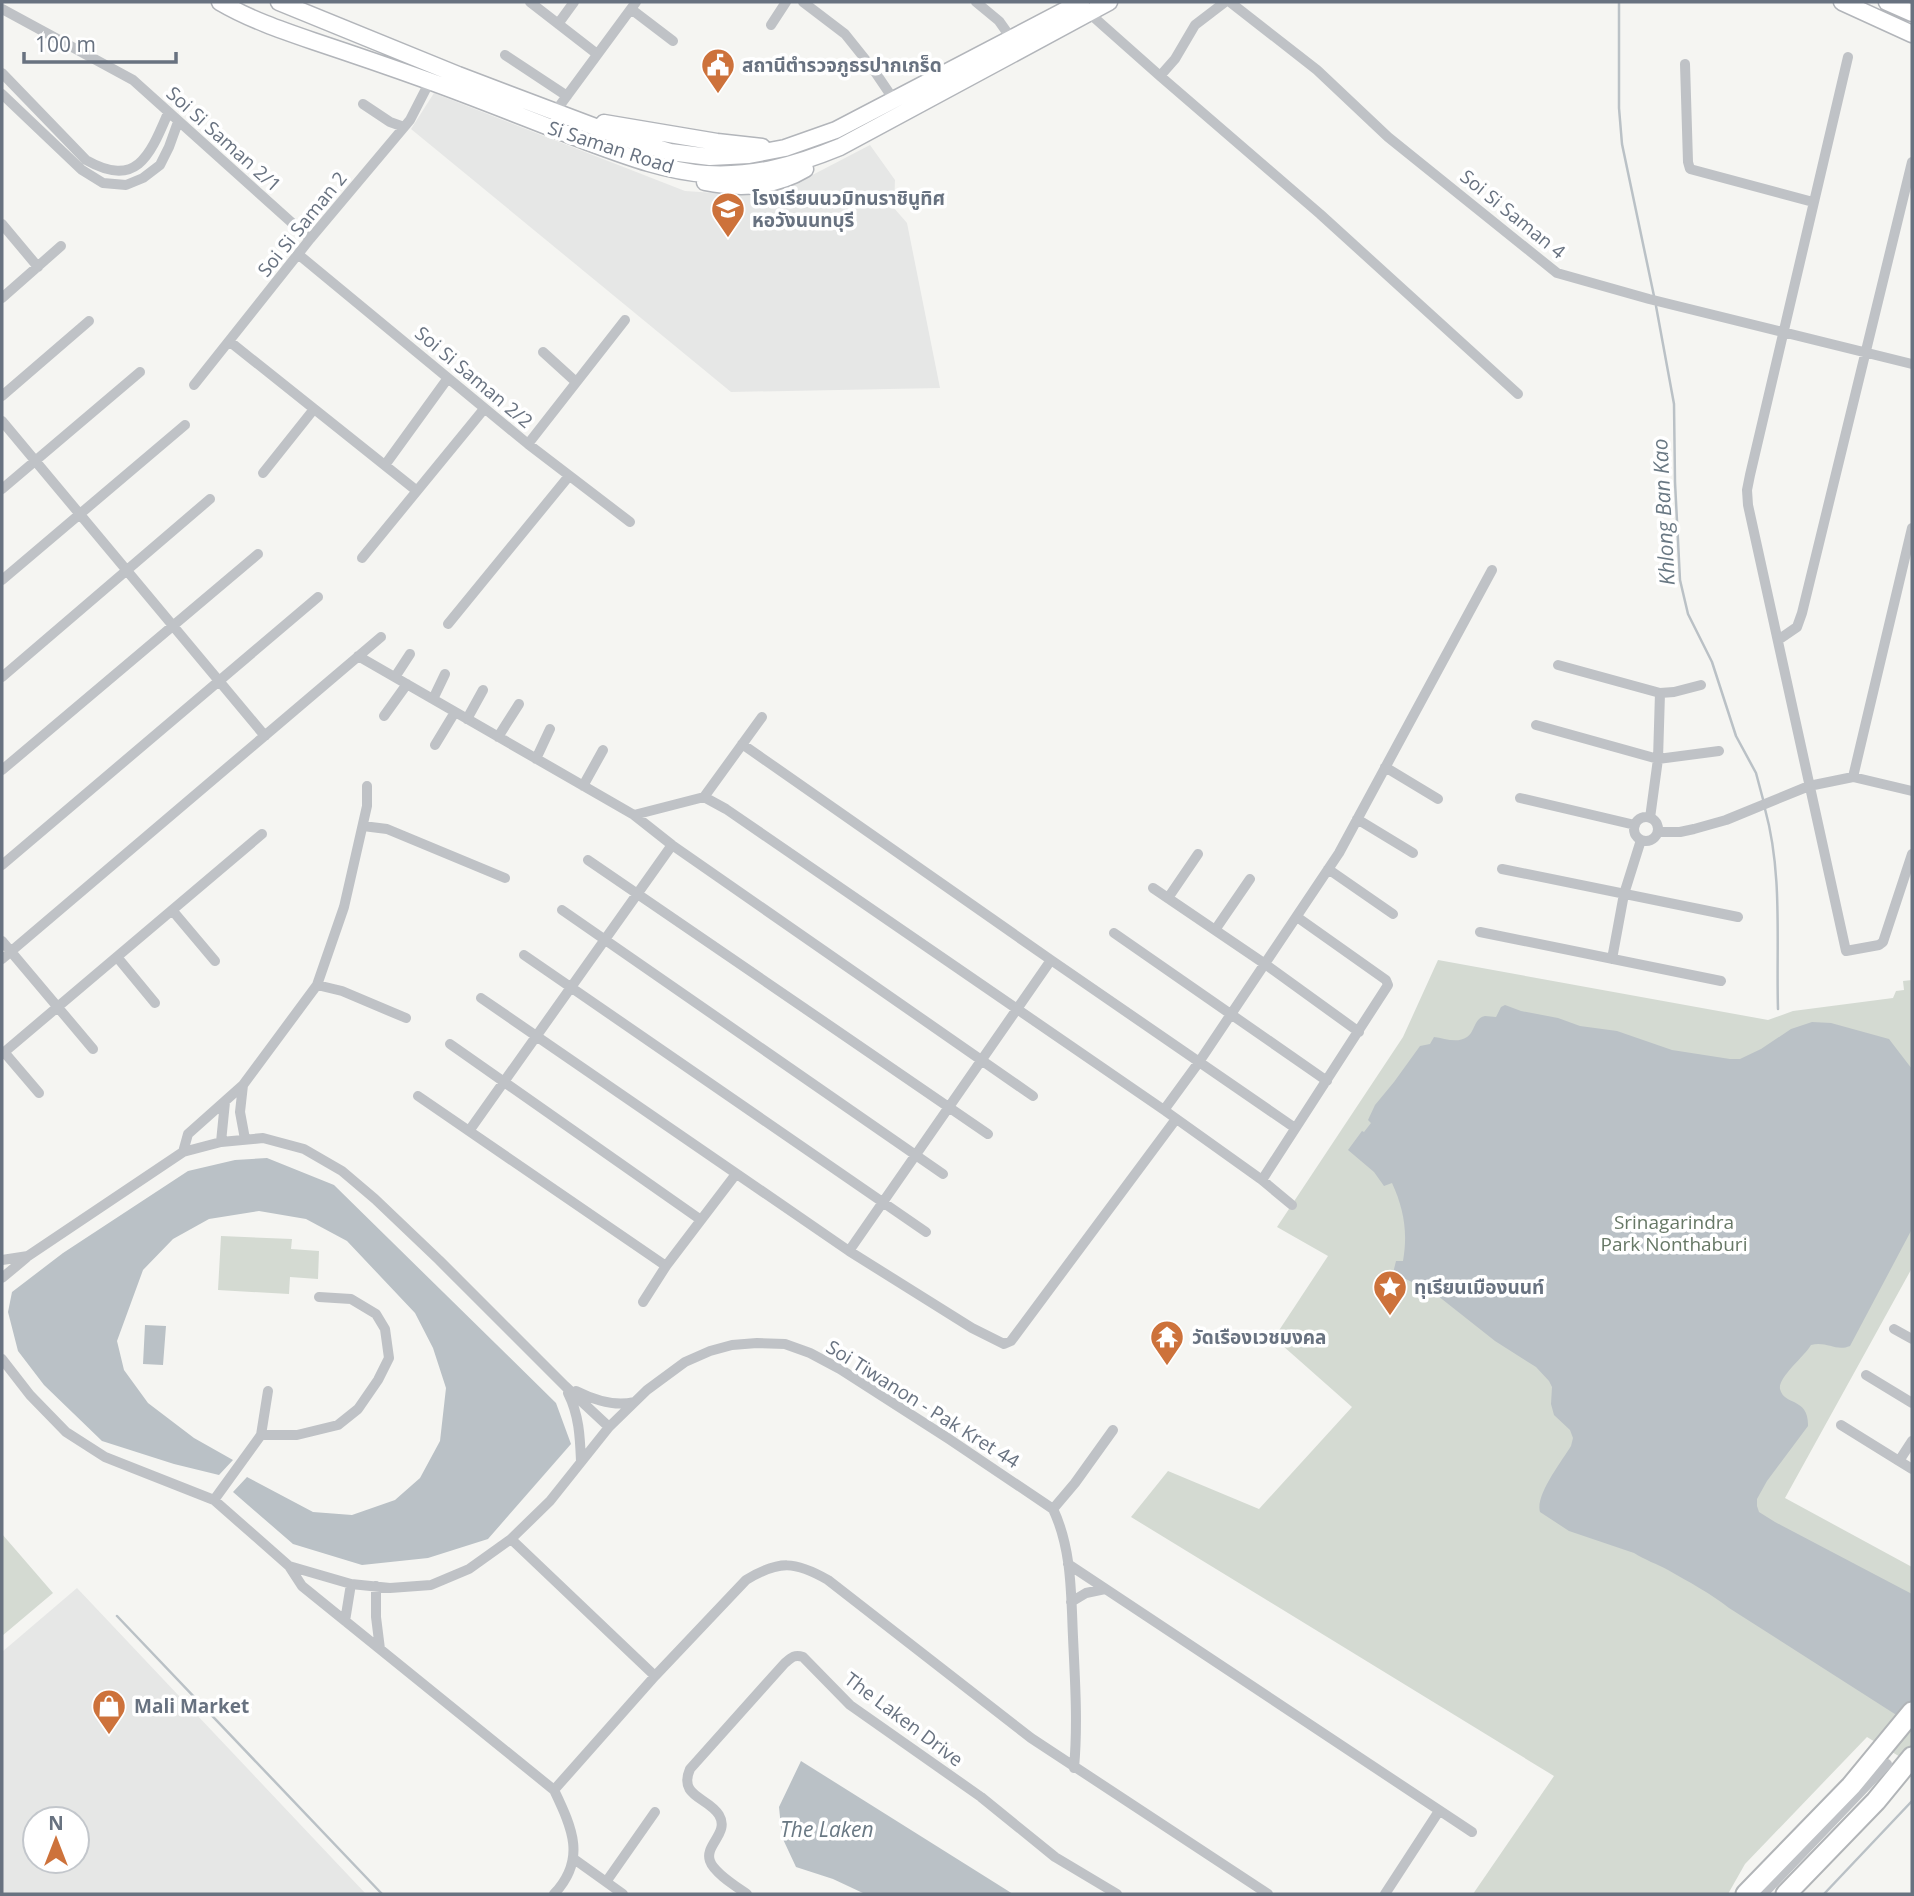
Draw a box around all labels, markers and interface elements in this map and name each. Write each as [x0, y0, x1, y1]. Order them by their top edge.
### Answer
scale bar [24, 21, 177, 65]
text: 100 m [35, 30, 96, 58]
public building icon: สถานีตำรวจภูธรปากเกร็ด [699, 46, 737, 95]
place label: สถานีตำรวจภูธรปากเกร็ด [742, 52, 942, 78]
street label: Soi Si Saman 2/1 [161, 80, 287, 198]
street label: Si Saman Road [545, 114, 677, 180]
street label: Soi Si Saman 4 [1455, 164, 1571, 265]
street label: Soi Si Saman 2 [252, 166, 352, 282]
place label: โรงเรียนนวมิทนราชินูทิศ หอวังนนทบุรี [752, 185, 945, 233]
school or university icon: โรงเรียนนวมิทนราชินูทิศ หอวังนนทบุรี [709, 190, 747, 239]
street label: Soi Si Saman 2/2 [410, 320, 538, 434]
water label: Khlong Ban Kao [1645, 438, 1681, 586]
park label: Srinagarindra Park Nonthaburi [1601, 1209, 1747, 1257]
place icon: ทุเรียนเมืองนนท์ [1371, 1268, 1409, 1317]
place label: ทุเรียนเมืองนนท์ [1414, 1274, 1544, 1300]
temple icon: วัดเรืองเวชมงคล [1148, 1318, 1186, 1367]
place label: วัดเรืองเวชมงคล [1192, 1324, 1327, 1350]
street label: Soi Tiwanon - Pak Kret 44 [821, 1334, 1025, 1474]
street label: The Laken Drive [839, 1666, 969, 1772]
shop icon: Mali Market [90, 1687, 128, 1736]
place label: Mali Market [134, 1693, 249, 1719]
north arrow [21, 1805, 91, 1875]
text: N [48, 1810, 64, 1836]
water label: The Laken [780, 1815, 874, 1843]

